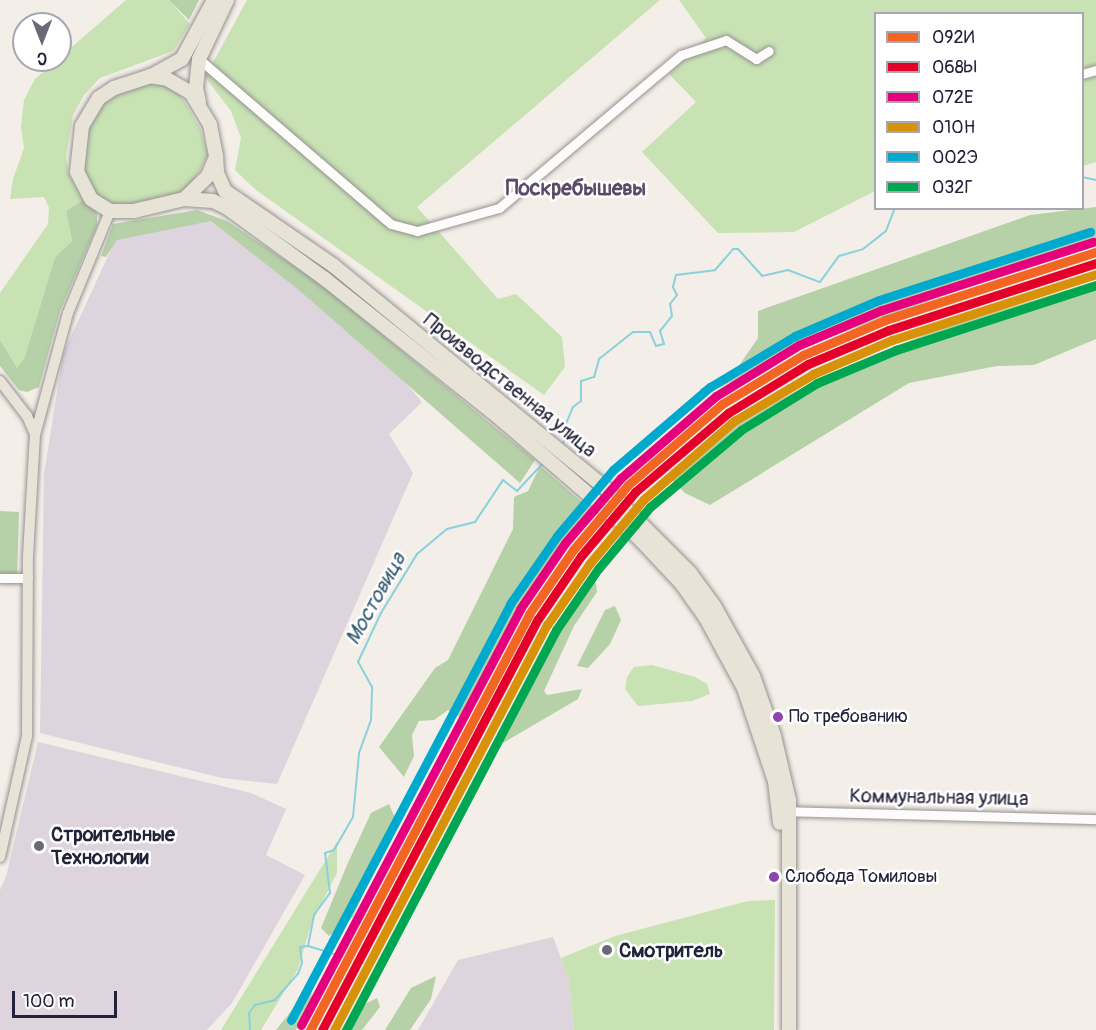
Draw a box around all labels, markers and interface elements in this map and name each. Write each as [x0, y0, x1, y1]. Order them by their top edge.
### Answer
north arrow [12, 12, 72, 72]
legend [874, 12, 1084, 210]
text: 092И [932, 26, 974, 49]
text: С [37, 48, 47, 68]
text: 068Ы [932, 56, 977, 79]
text: 072Е [932, 86, 973, 109]
text: 010Н [932, 116, 975, 139]
text: 002Э [932, 146, 977, 169]
district label: Поскребышевы [506, 176, 646, 202]
text: 032Г [932, 176, 973, 199]
street label: Производственная улица [419, 308, 601, 462]
water label: Мостовица [340, 549, 412, 649]
place label: По требованию [789, 706, 908, 728]
marker: По требованию [772, 711, 784, 723]
street label: Коммунальная улица [849, 783, 1029, 811]
place label: Строительные Технологии [51, 822, 175, 869]
marker: Строительные Технологии [32, 839, 46, 853]
place label: Слобода Томиловы [785, 866, 937, 888]
marker: Слобода Томиловы [768, 871, 780, 883]
place label: Смотритель [619, 938, 723, 962]
marker: Смотритель [600, 943, 614, 957]
scale bar [15, 979, 120, 1017]
text: 100 m [23, 990, 75, 1013]

